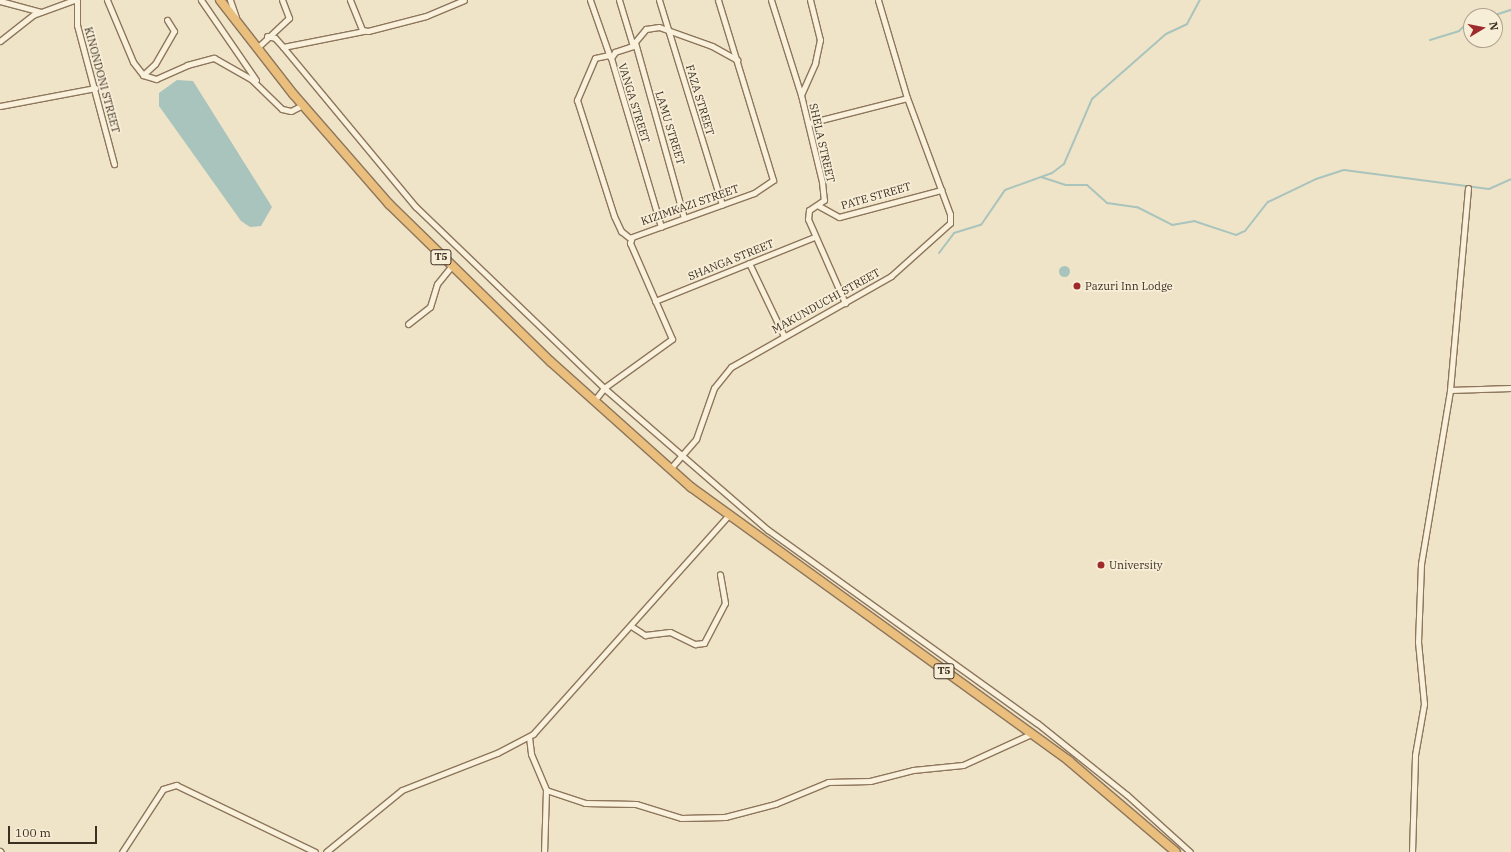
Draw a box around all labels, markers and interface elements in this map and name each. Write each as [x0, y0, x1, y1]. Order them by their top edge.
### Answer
north arrow [1463, 8, 1503, 48]
text: N [1486, 21, 1501, 32]
street label: KINONDONI STREET [81, 25, 123, 135]
street label: VANGA STREET [616, 61, 652, 145]
street label: FAZA STREET [683, 63, 717, 137]
street label: LAMU STREET [652, 89, 688, 167]
street label: SHELA STREET [806, 102, 838, 184]
street label: PATE STREET [839, 180, 913, 212]
street label: KIZIMKAZI STREET [639, 182, 741, 228]
street label: SHANGA STREET [686, 237, 776, 283]
road number: T5 [430, 249, 452, 265]
street label: MAKUNDUCHI STREET [770, 266, 882, 336]
place label: Pazuri Inn Lodge [1085, 279, 1173, 293]
marker: Pazuri Inn Lodge [1072, 281, 1082, 291]
place label: University [1109, 558, 1163, 572]
marker: University [1096, 560, 1106, 570]
road number: T5 [933, 663, 955, 679]
scale bar [10, 818, 99, 844]
text: 100 m [15, 825, 51, 840]

